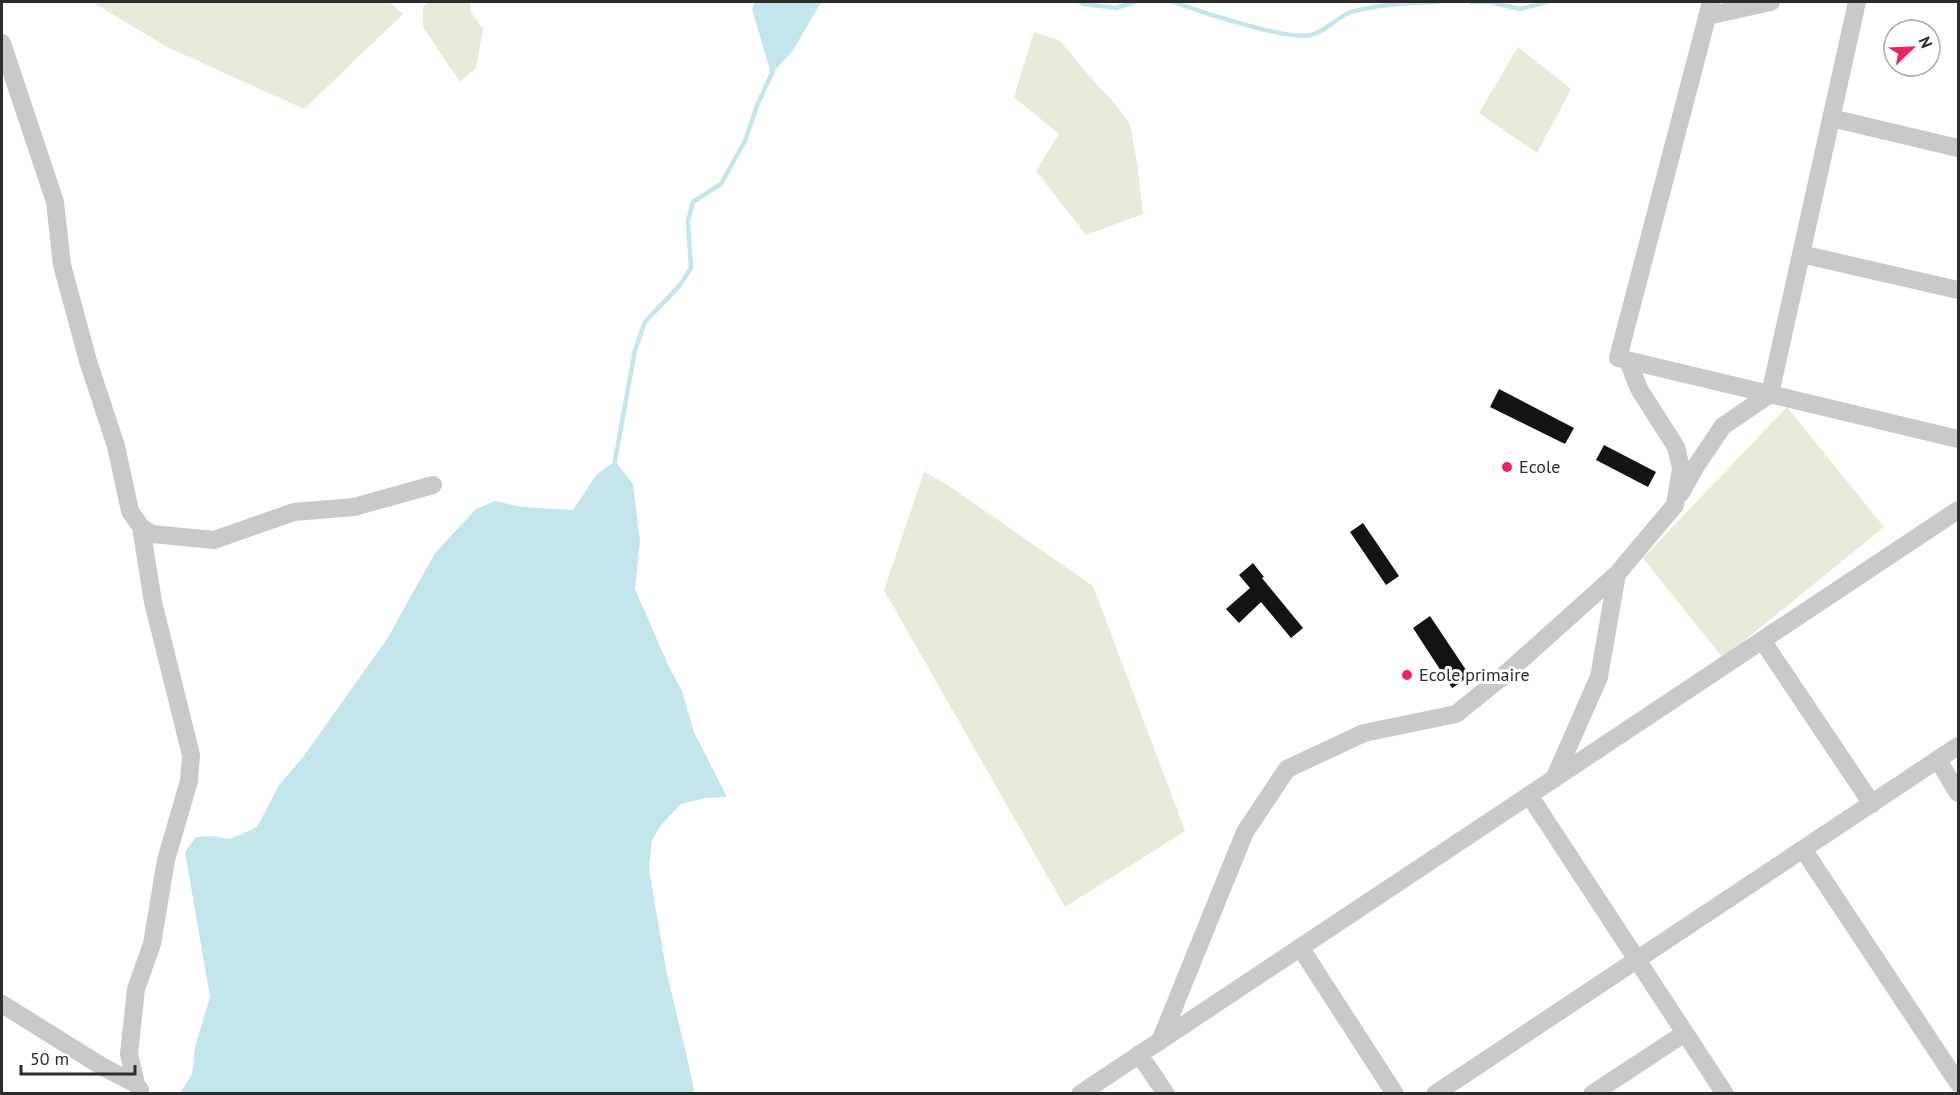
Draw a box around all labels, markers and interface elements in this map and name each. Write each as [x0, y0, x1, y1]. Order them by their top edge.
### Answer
north arrow [1882, 18, 1942, 78]
text: N [1915, 33, 1937, 51]
place label: Ecole [1519, 455, 1560, 478]
marker: Ecole [1500, 460, 1514, 474]
place label: Ecole primaire [1419, 663, 1530, 686]
marker: Ecole primaire [1400, 668, 1414, 682]
scale bar [21, 1038, 135, 1076]
text: 50 m [30, 1047, 69, 1070]

